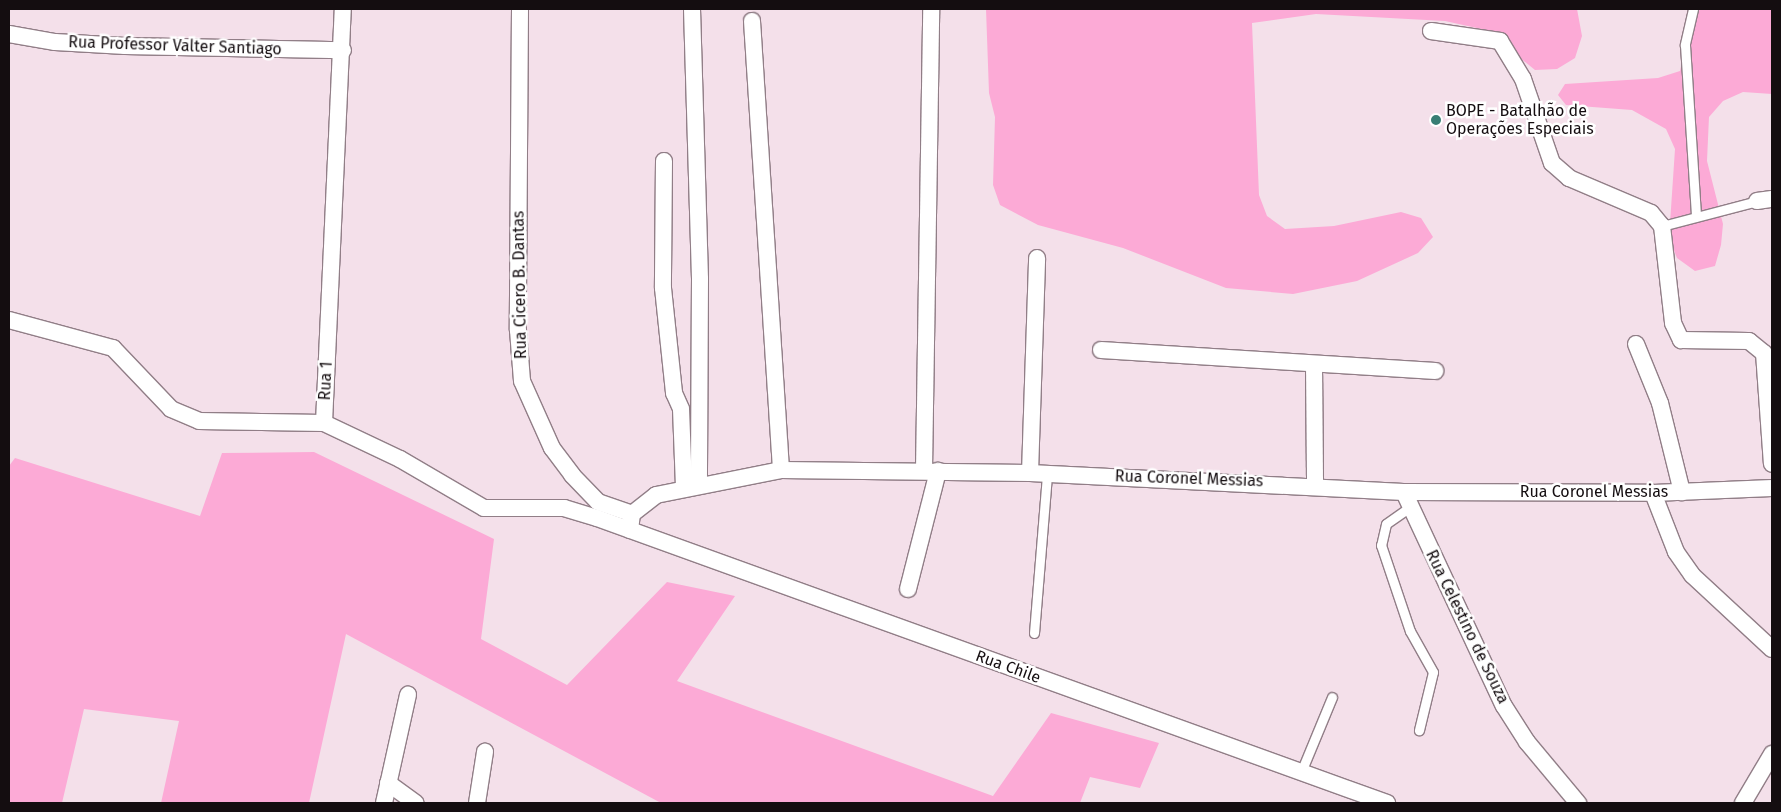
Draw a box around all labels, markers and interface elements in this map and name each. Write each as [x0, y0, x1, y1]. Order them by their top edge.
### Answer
street label: Rua Professor Valter Santiago [68, 33, 282, 59]
place label: BOPE - Batalhão de Operações Especiais [1446, 101, 1594, 139]
marker: BOPE - Batalhão de Operações Especiais [1430, 114, 1442, 126]
street label: Rua Cicero B. Dantas [509, 211, 531, 359]
street label: Rua 1 [315, 361, 337, 401]
street label: Rua Coronel Messias [1114, 467, 1264, 491]
street label: Rua Coronel Messias [1520, 482, 1668, 502]
street label: Rua Celestino de Souza [1421, 547, 1513, 707]
street label: Rua Chile [973, 646, 1043, 688]

